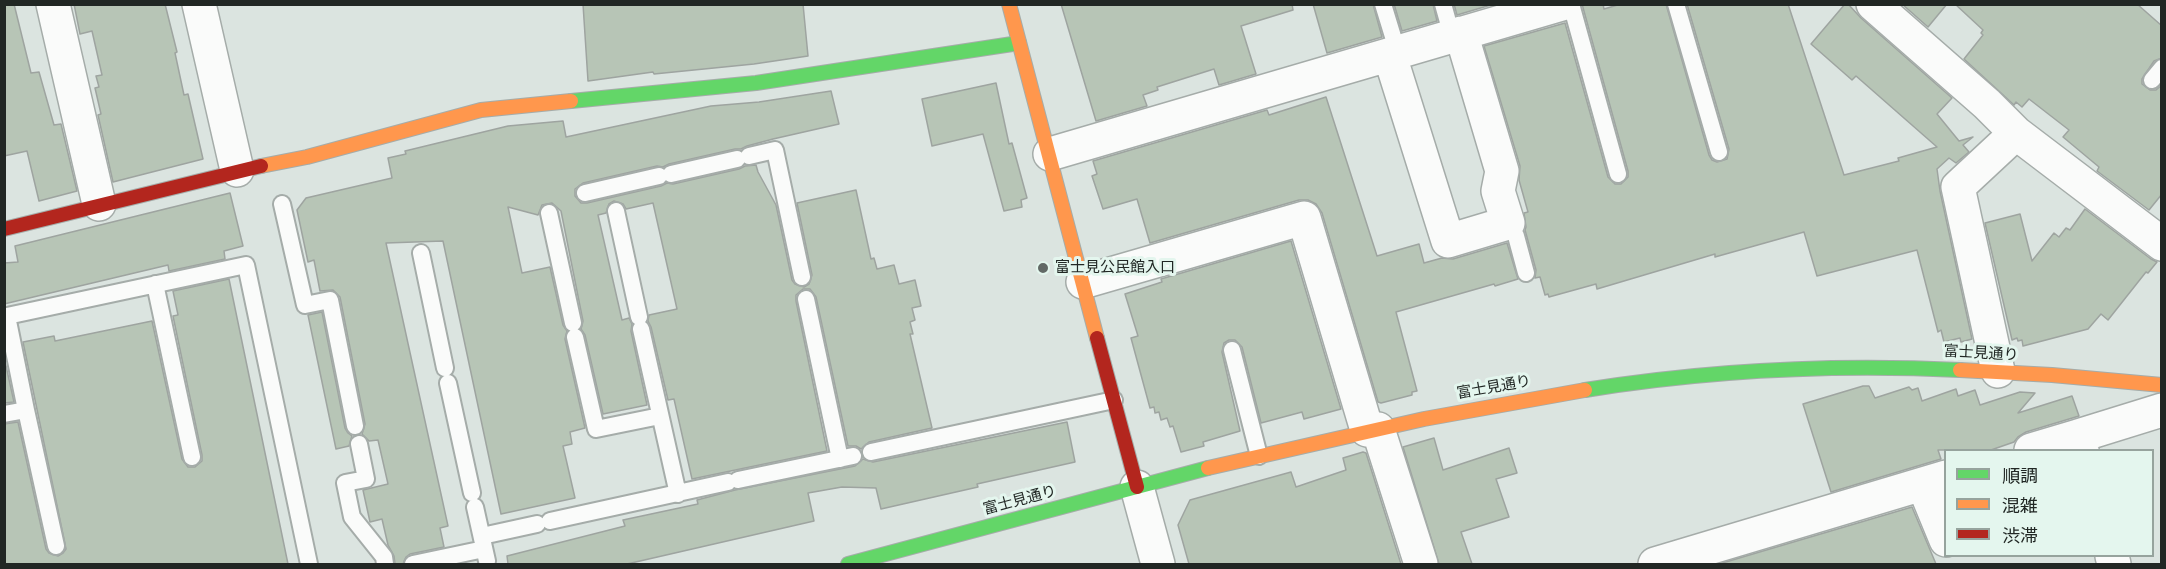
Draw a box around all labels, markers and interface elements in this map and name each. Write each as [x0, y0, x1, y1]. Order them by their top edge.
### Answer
place label: 富士見公民館入口 [1055, 259, 1175, 277]
marker: 富士見公民館入口 [1036, 261, 1050, 275]
street label: 富士見通り [1943, 343, 2019, 365]
street label: 富士見通り [1456, 373, 1532, 403]
legend [1944, 449, 2154, 557]
text: 順調 [2002, 465, 2038, 486]
street label: 富士見通り [981, 483, 1059, 519]
text: 混雑 [2002, 495, 2038, 516]
text: 渋滞 [2002, 525, 2038, 546]

